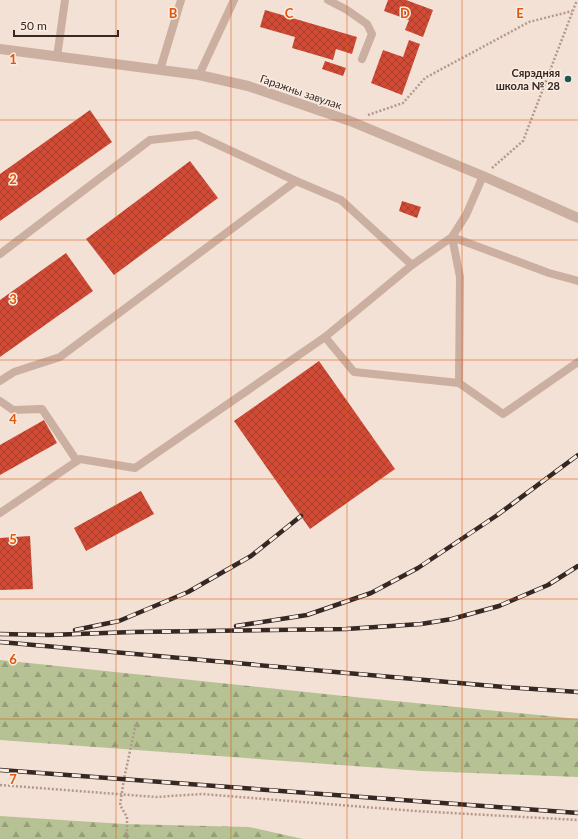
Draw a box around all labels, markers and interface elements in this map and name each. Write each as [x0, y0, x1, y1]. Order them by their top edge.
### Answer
text: B [169, 5, 178, 21]
text: C [285, 5, 294, 21]
text: D [400, 5, 410, 21]
text: E [516, 5, 524, 21]
scale bar [14, 12, 118, 38]
text: 50 m [20, 18, 47, 33]
text: 1 [9, 51, 17, 67]
place label: Сярэдняя школа № 28 [496, 66, 560, 92]
street label: Гаражны завулак [259, 71, 344, 112]
marker: Сярэдняя школа № 28 [563, 74, 573, 84]
text: 2 [9, 171, 17, 187]
text: 3 [9, 291, 17, 307]
text: 4 [9, 411, 17, 427]
text: 5 [9, 531, 17, 547]
text: 6 [9, 651, 17, 667]
text: 7 [9, 771, 17, 787]

